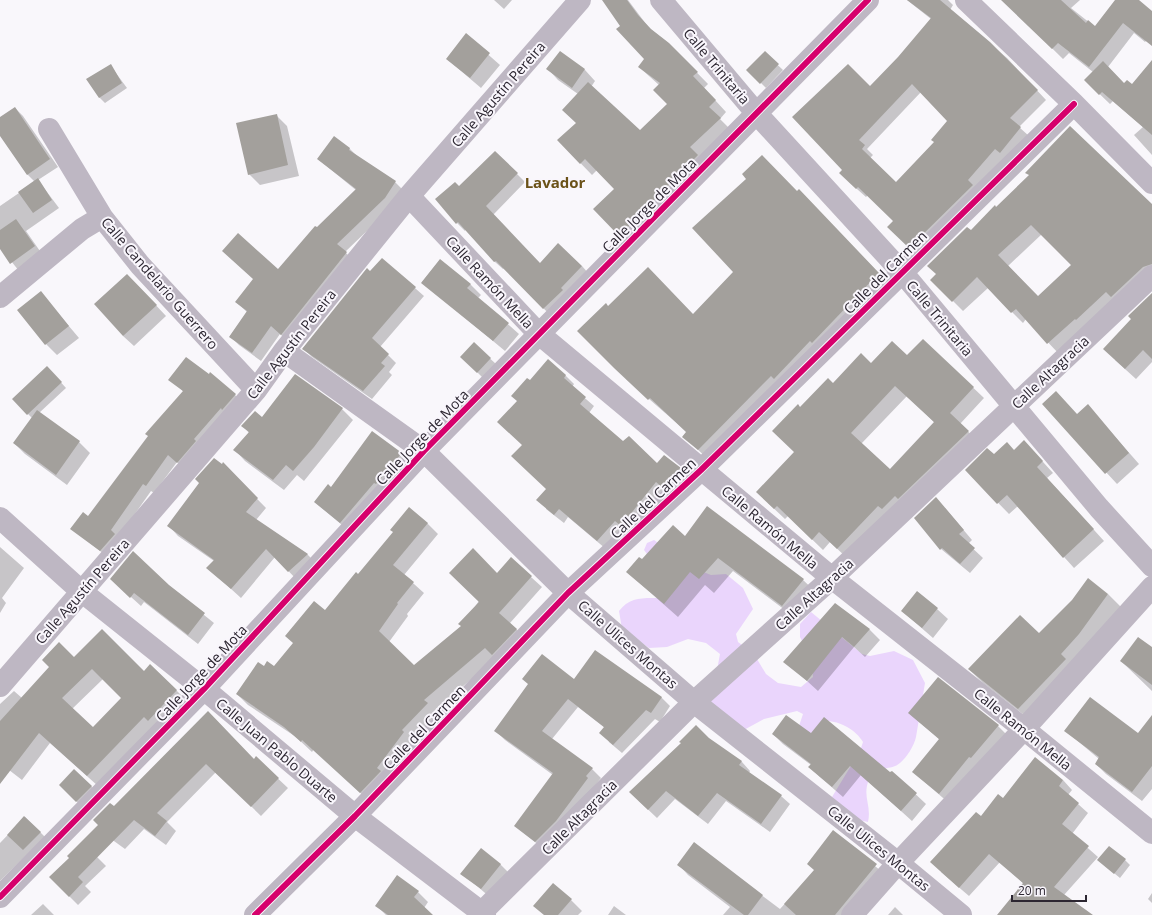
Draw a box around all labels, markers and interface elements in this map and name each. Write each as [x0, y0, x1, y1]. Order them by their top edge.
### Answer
street label: Calle Trinitaria [679, 24, 755, 108]
street label: Calle Agustín Pereira [447, 37, 549, 151]
street label: Calle Jorge de Mota [598, 154, 700, 256]
district label: Lavador [525, 172, 586, 192]
street label: Calle Candelario Guerrero [97, 213, 223, 353]
street label: Calle del Carmen [839, 226, 931, 318]
street label: Calle Ramón Mella [442, 231, 538, 333]
street label: Calle Trinitaria [902, 276, 978, 360]
street label: Calle Agustín Pereira [242, 285, 340, 403]
street label: Calle Altagracia [1007, 331, 1093, 413]
street label: Calle Jorge de Mota [371, 385, 473, 489]
street label: Calle del Carmen [606, 453, 700, 543]
street label: Calle Ramón Mella [718, 481, 822, 573]
street label: Calle Agustín Pereira [31, 534, 133, 648]
street label: Calle Altagracia [771, 554, 857, 634]
street label: Calle Ulices Montas [574, 595, 682, 693]
street label: Calle Jorge de Mota [151, 620, 251, 726]
street label: Calle del Carmen [379, 681, 469, 773]
street label: Calle Ramón Mella [970, 684, 1076, 774]
street label: Calle Juan Pablo Duarte [212, 694, 342, 807]
street label: Calle Altagracia [537, 775, 621, 859]
street label: Calle Ulices Montas [824, 801, 934, 895]
scale bar [1012, 877, 1086, 903]
text: 20 m [1018, 882, 1046, 899]

